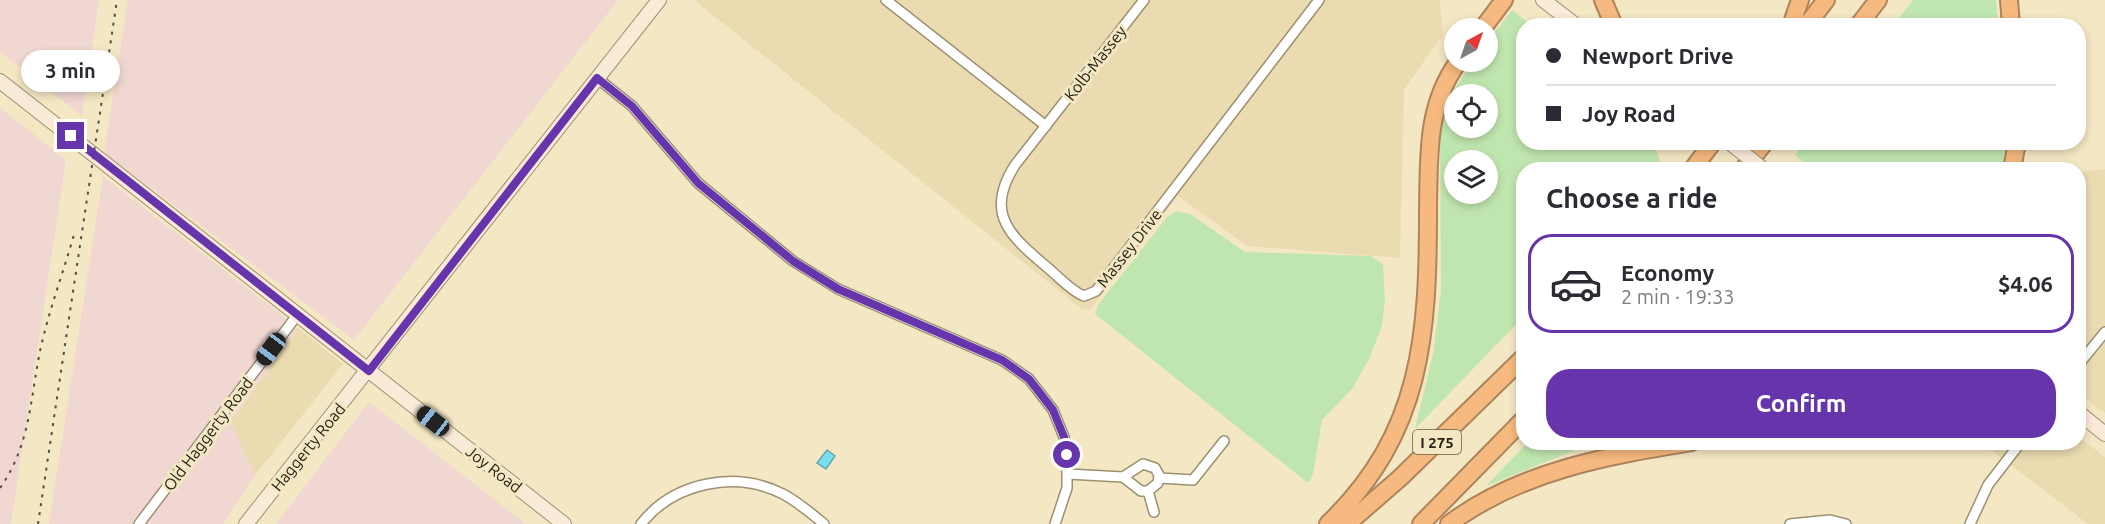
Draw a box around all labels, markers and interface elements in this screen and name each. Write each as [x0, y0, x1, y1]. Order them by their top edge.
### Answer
north arrow [1444, 18, 1498, 72]
map controls [1444, 18, 1498, 204]
street label: Kolb-Massey [1060, 22, 1130, 104]
text: Newport Drive [1582, 43, 1734, 68]
callout: 3 min [22, 49, 121, 91]
text: 3 min [45, 59, 96, 82]
button: locate [1444, 84, 1498, 138]
text: Joy Road [1582, 101, 1676, 126]
route end [57, 122, 84, 149]
button: layers [1444, 150, 1498, 204]
text: Choose a ride [1546, 183, 1718, 213]
street label: Massey Drive [1093, 205, 1165, 291]
icon: car [1549, 257, 1603, 311]
text: Economy [1621, 260, 1714, 285]
text: $4.06 [1998, 271, 2053, 296]
text: 2 min · 19:33 [1621, 285, 1735, 308]
car [253, 329, 289, 369]
button: Confirm [1546, 369, 2056, 438]
street label: Old Haggerty Road [160, 374, 256, 494]
street label: Haggerty Road [267, 400, 349, 494]
car [413, 403, 453, 439]
road number: I 275 [1413, 430, 1461, 454]
route start [1053, 441, 1080, 468]
street label: Joy Road [463, 442, 525, 496]

